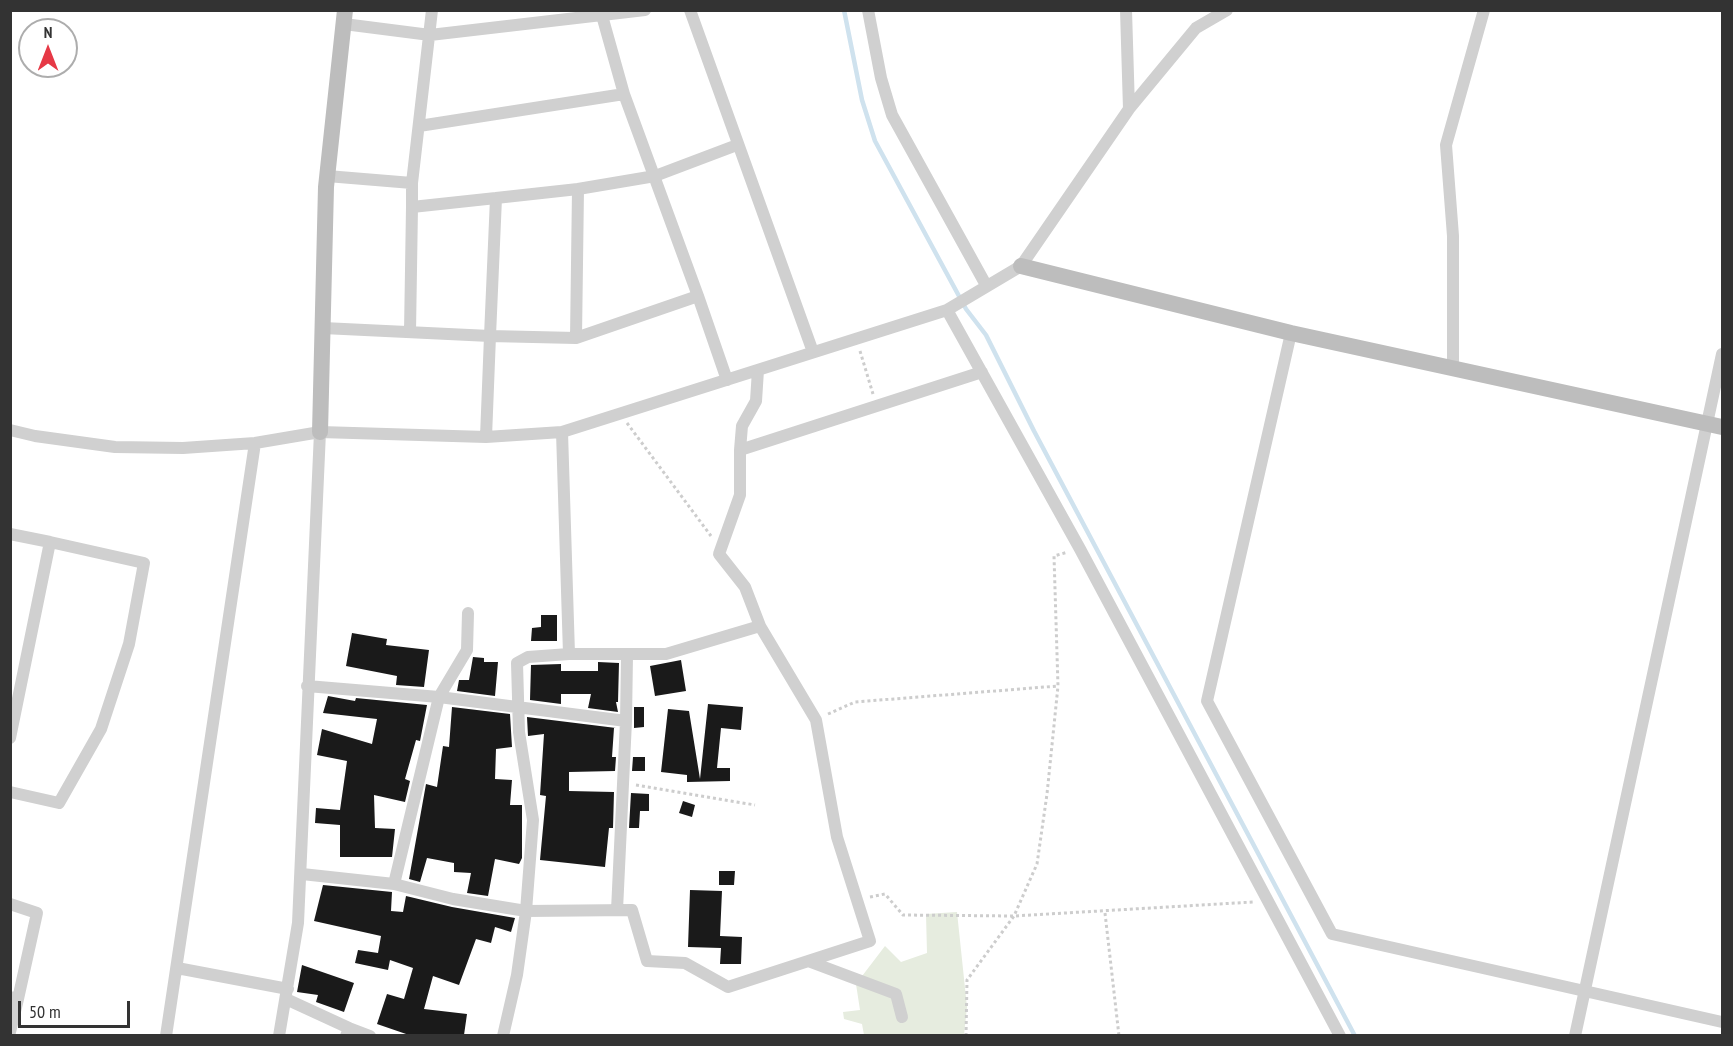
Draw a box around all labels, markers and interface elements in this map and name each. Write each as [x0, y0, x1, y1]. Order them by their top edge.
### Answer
north arrow [18, 18, 78, 78]
text: N [44, 22, 52, 42]
scale bar [21, 989, 134, 1027]
text: 50 m [29, 1000, 61, 1023]

